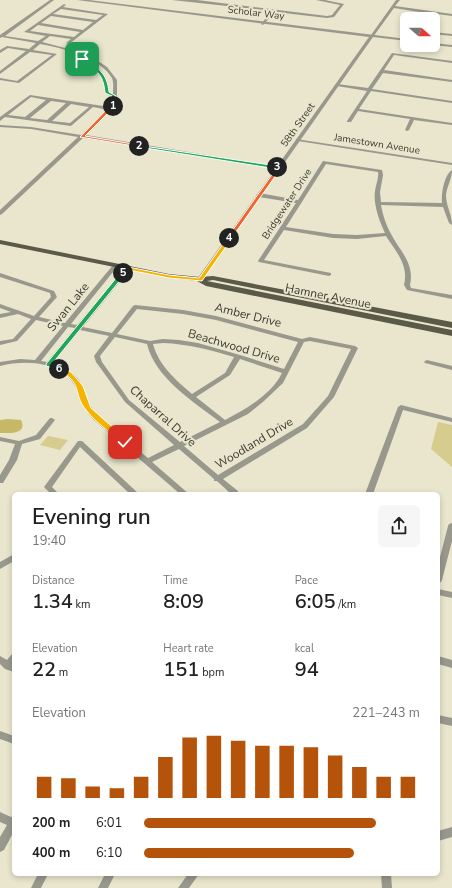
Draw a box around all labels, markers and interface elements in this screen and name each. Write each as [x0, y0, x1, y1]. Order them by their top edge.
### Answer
street label: Scholar Way [227, 3, 286, 24]
north arrow [400, 12, 440, 52]
map controls [400, 12, 440, 52]
pin [65, 42, 99, 76]
icon: arrive [71, 48, 93, 70]
pin: 1 [103, 96, 123, 116]
text: 1 [110, 98, 116, 113]
street label: 58th Street [278, 100, 319, 150]
street label: Jamestown Avenue [332, 130, 421, 158]
pin: 2 [129, 136, 149, 156]
text: 2 [136, 138, 142, 153]
pin: 3 [267, 157, 287, 177]
text: 3 [274, 159, 280, 174]
street label: Bridgewater Drive [259, 166, 315, 242]
pin: 4 [219, 228, 239, 248]
text: 4 [226, 230, 232, 245]
pin: 5 [113, 263, 133, 283]
text: 5 [120, 265, 126, 280]
street label: Swan Lake [43, 279, 93, 335]
street label: Hamner Avenue [284, 280, 372, 312]
street label: Amber Drive [213, 299, 283, 331]
street label: Beachwood Drive [186, 325, 282, 367]
pin: 6 [49, 359, 69, 379]
text: 6 [56, 361, 62, 376]
street label: Chaparral Drive [126, 382, 200, 450]
street label: Woodland Drive [212, 413, 296, 473]
pin [108, 425, 142, 459]
icon: check [114, 431, 136, 453]
text: Evening run [32, 502, 151, 532]
button: share [378, 505, 420, 547]
text: 19:40 [32, 532, 66, 550]
text: Distance [32, 573, 75, 588]
text: Time [163, 573, 188, 588]
text: Pace [295, 573, 318, 588]
text: 1.34 [32, 588, 73, 615]
text: 8:09 [163, 588, 204, 615]
text: 6:05 [295, 588, 335, 615]
text: km [73, 597, 91, 612]
text: /km [335, 597, 356, 612]
text: Elevation [32, 641, 78, 656]
text: Heart rate [163, 641, 214, 656]
text: kcal [295, 641, 314, 656]
text: 22 [32, 656, 56, 683]
text: 151 [163, 656, 199, 683]
text: 94 [295, 656, 319, 683]
text: m [56, 665, 68, 680]
text: bpm [199, 665, 224, 680]
text: Elevation [32, 704, 86, 722]
text: 221–243 m [352, 704, 420, 722]
text: 200 m [32, 814, 70, 832]
text: 6:01 [96, 814, 122, 832]
text: 400 m [32, 844, 70, 862]
text: 6:10 [96, 844, 122, 862]

